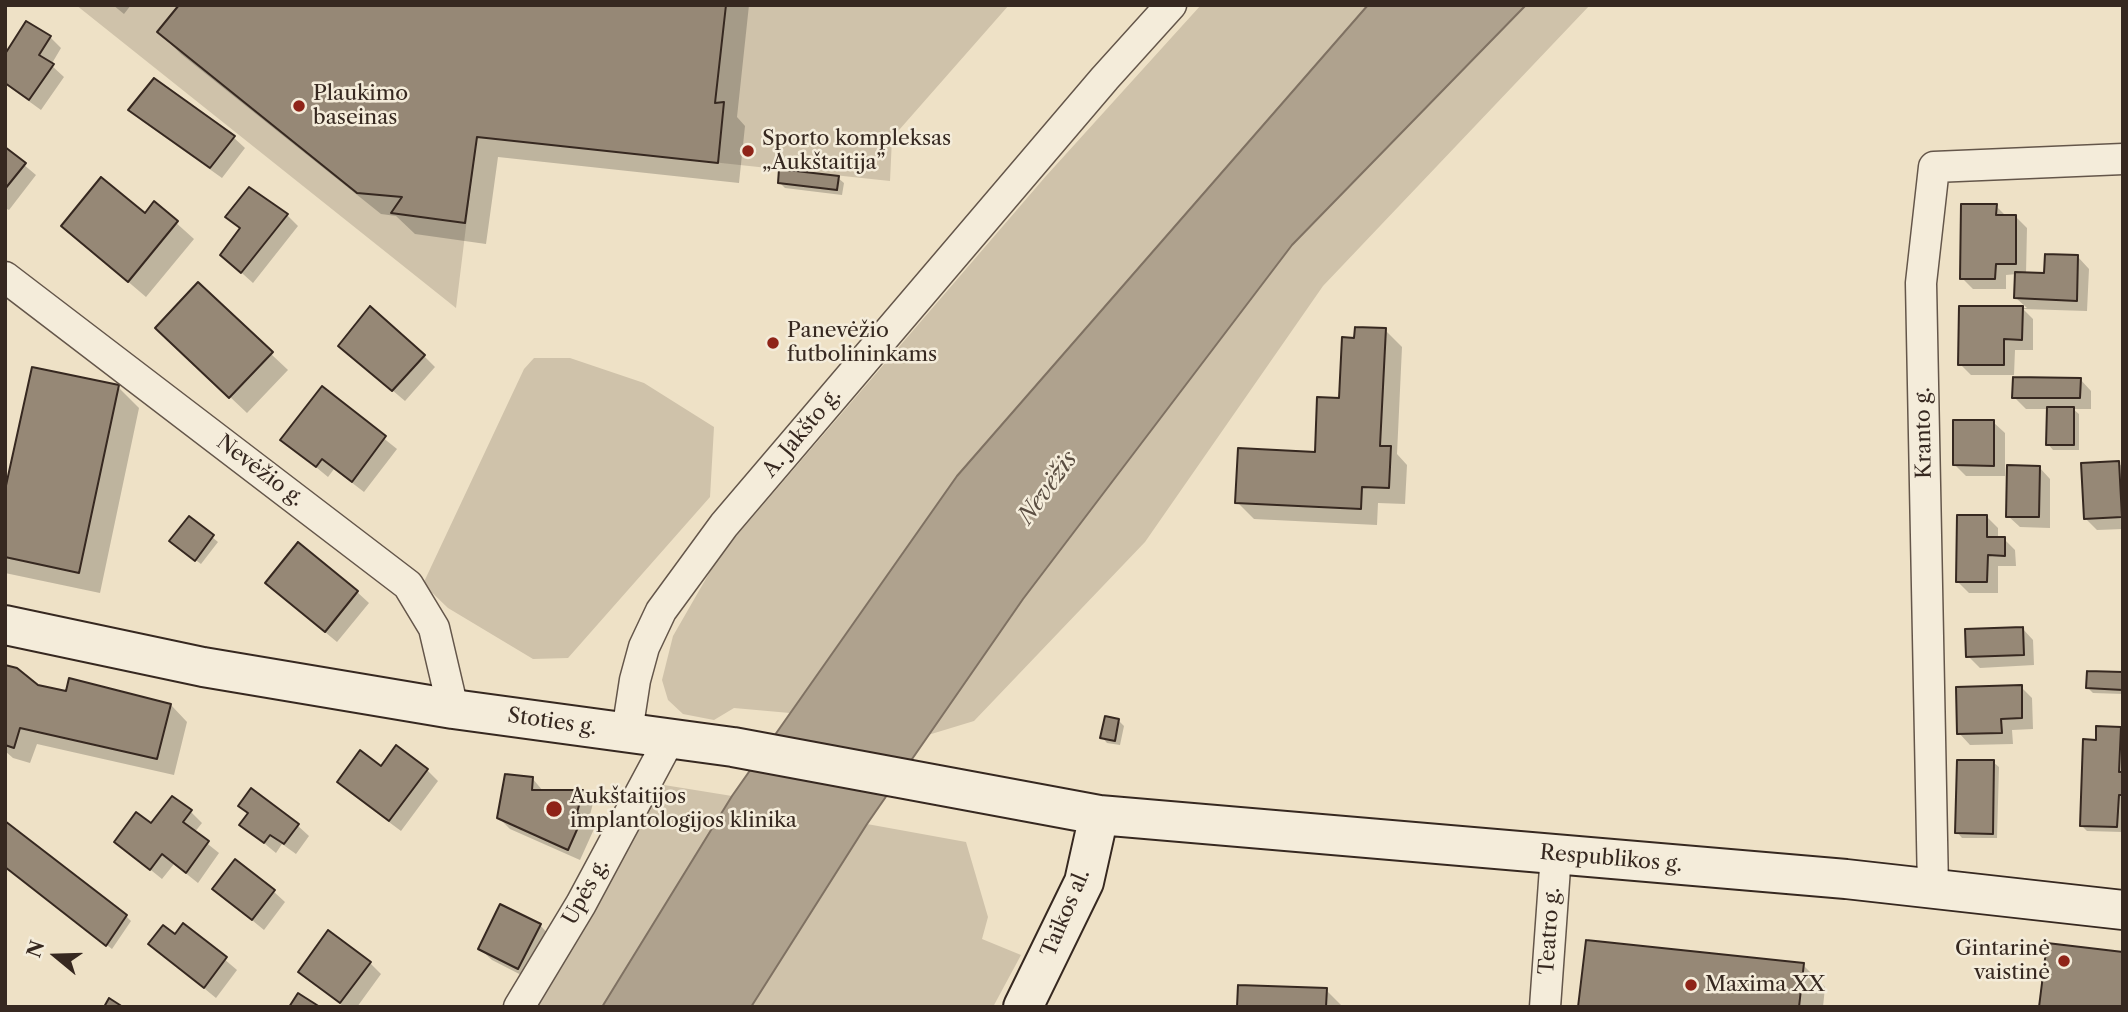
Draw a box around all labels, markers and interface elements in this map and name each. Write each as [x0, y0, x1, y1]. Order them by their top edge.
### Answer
place label: Plaukimo baseinas [313, 81, 408, 131]
marker: Plaukimo baseinas [291, 98, 307, 114]
place label: Sporto kompleksas „Aukštaitija” [762, 126, 951, 176]
marker: Sporto kompleksas „Aukštaitija” [740, 143, 756, 159]
place label: Panevėžio futbolininkams [787, 318, 937, 368]
marker: Panevėžio futbolininkams [765, 335, 781, 351]
street label: A. Jakšto g. [757, 383, 847, 483]
street label: Kranto g. [1911, 387, 1937, 479]
street label: Nevėžio g. [211, 430, 309, 512]
water label: Nevėžis [1012, 446, 1084, 530]
street label: Stoties g. [506, 703, 598, 741]
place label: Aukštaitijos implantologijos klinika [570, 784, 797, 834]
marker: Aukštaitijos implantologijos klinika [544, 799, 564, 819]
street label: Respublikos g. [1539, 840, 1683, 878]
street label: Upės g. [558, 855, 614, 929]
street label: Taikos al. [1036, 865, 1096, 961]
street label: Teatro g. [1534, 886, 1566, 976]
north arrow [21, 921, 91, 991]
place label: Gintarinė vaistinė [1955, 936, 2050, 986]
text: N [22, 937, 49, 961]
marker: Gintarinė vaistinė [2056, 953, 2072, 969]
place label: Maxima XX [1705, 972, 1825, 998]
marker: Maxima XX [1683, 977, 1699, 993]

